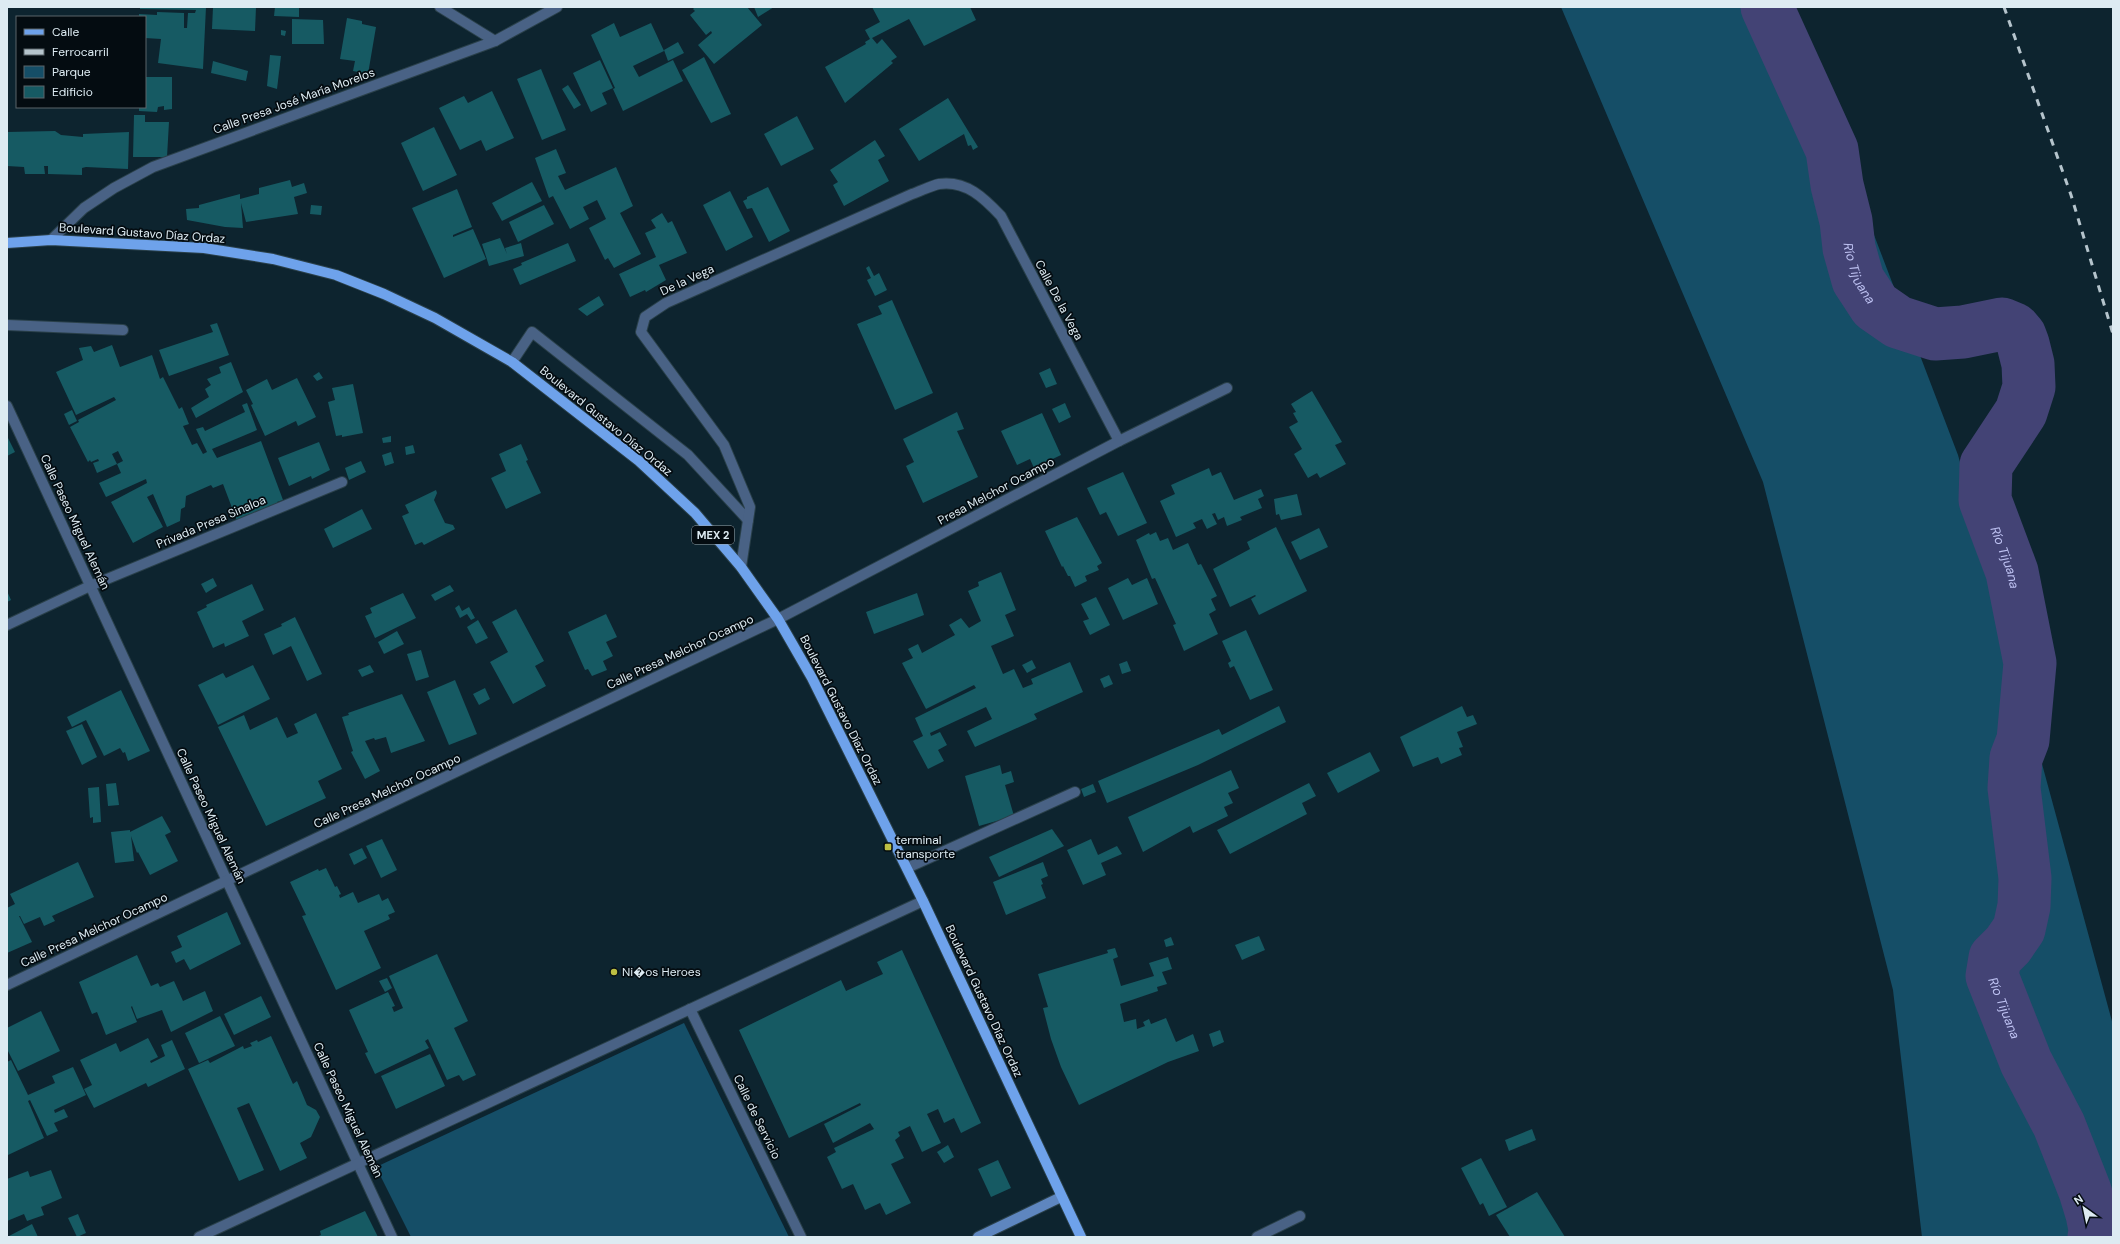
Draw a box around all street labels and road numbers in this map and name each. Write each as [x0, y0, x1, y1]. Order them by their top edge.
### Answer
street label: Calle Presa José María Morelos [211, 64, 377, 138]
street label: Boulevard Gustavo Díaz Ordaz [59, 219, 225, 247]
street label: Calle De la Vega [1031, 257, 1087, 343]
street label: De la Vega [657, 261, 717, 299]
street label: Boulevard Gustavo Díaz Ordaz [536, 362, 676, 480]
street label: Calle Paseo Miguel Alemán [37, 452, 113, 592]
street label: Presa Melchor Ocampo [935, 453, 1057, 529]
street label: Privada Presa Sinaloa [154, 492, 268, 552]
road number: MEX 2 [692, 526, 734, 544]
street label: Calle Presa Melchor Ocampo [604, 611, 756, 693]
street label: Boulevard Gustavo Díaz Ordaz [796, 632, 886, 788]
street label: Calle Paseo Miguel Alemán [173, 746, 249, 886]
street label: Calle Presa Melchor Ocampo [311, 750, 463, 832]
street label: Calle Presa Melchor Ocampo [18, 889, 170, 971]
street label: Boulevard Gustavo Díaz Ordaz [942, 922, 1026, 1080]
street label: Calle Paseo Miguel Alemán [310, 1040, 386, 1180]
street label: Calle de Servicio [730, 1072, 784, 1162]

